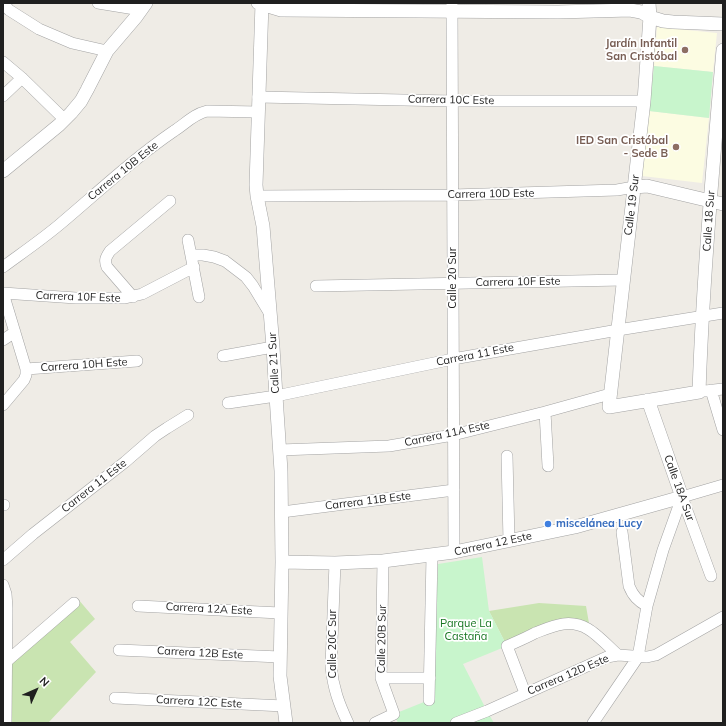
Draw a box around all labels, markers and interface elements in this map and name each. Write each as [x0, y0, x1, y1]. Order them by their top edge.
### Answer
place label: Jardín Infantil San Cristóbal [606, 37, 677, 63]
marker: Jardín Infantil San Cristóbal [680, 45, 690, 55]
street label: Carrera 10C Este [408, 93, 494, 107]
place label: IED San Cristóbal - Sede B [576, 134, 668, 160]
street label: Carrera 10B Este [85, 139, 161, 203]
marker: IED San Cristóbal - Sede B [671, 142, 681, 152]
street label: Calle 19 Sur [622, 174, 642, 236]
street label: Carrera 10D Este [447, 187, 535, 201]
street label: Calle 18 Sur [700, 190, 718, 252]
street label: Calle 20 Sur [446, 247, 460, 309]
street label: Carrera 10F Este [475, 275, 561, 289]
street label: Carrera 10F Este [35, 289, 121, 305]
street label: Calle 21 Sur [266, 332, 282, 394]
street label: Carrera 11 Este [435, 341, 515, 369]
street label: Carrera 10H Este [40, 355, 128, 375]
street label: Carrera 11A Este [403, 419, 491, 449]
street label: Calle 18A Sur [661, 453, 697, 523]
street label: Carrera 11 Este [59, 457, 129, 515]
street label: Carrera 11B Este [324, 489, 412, 513]
place label: miscelánea Lucy [556, 517, 642, 531]
marker: miscelánea Lucy [543, 519, 553, 529]
street label: Carrera 12 Este [453, 529, 533, 559]
street label: Carrera 12A Este [165, 600, 253, 618]
street label: Calle 20B Sur [375, 605, 389, 673]
street label: Calle 20C Sur [326, 610, 340, 678]
park label: Parque La Castaña [440, 617, 492, 643]
street label: Carrera 12B Este [157, 644, 243, 662]
street label: Carrera 12D Este [525, 652, 611, 698]
north arrow [16, 670, 56, 710]
text: N [37, 674, 52, 689]
street label: Carrera 12C Este [156, 693, 242, 711]

